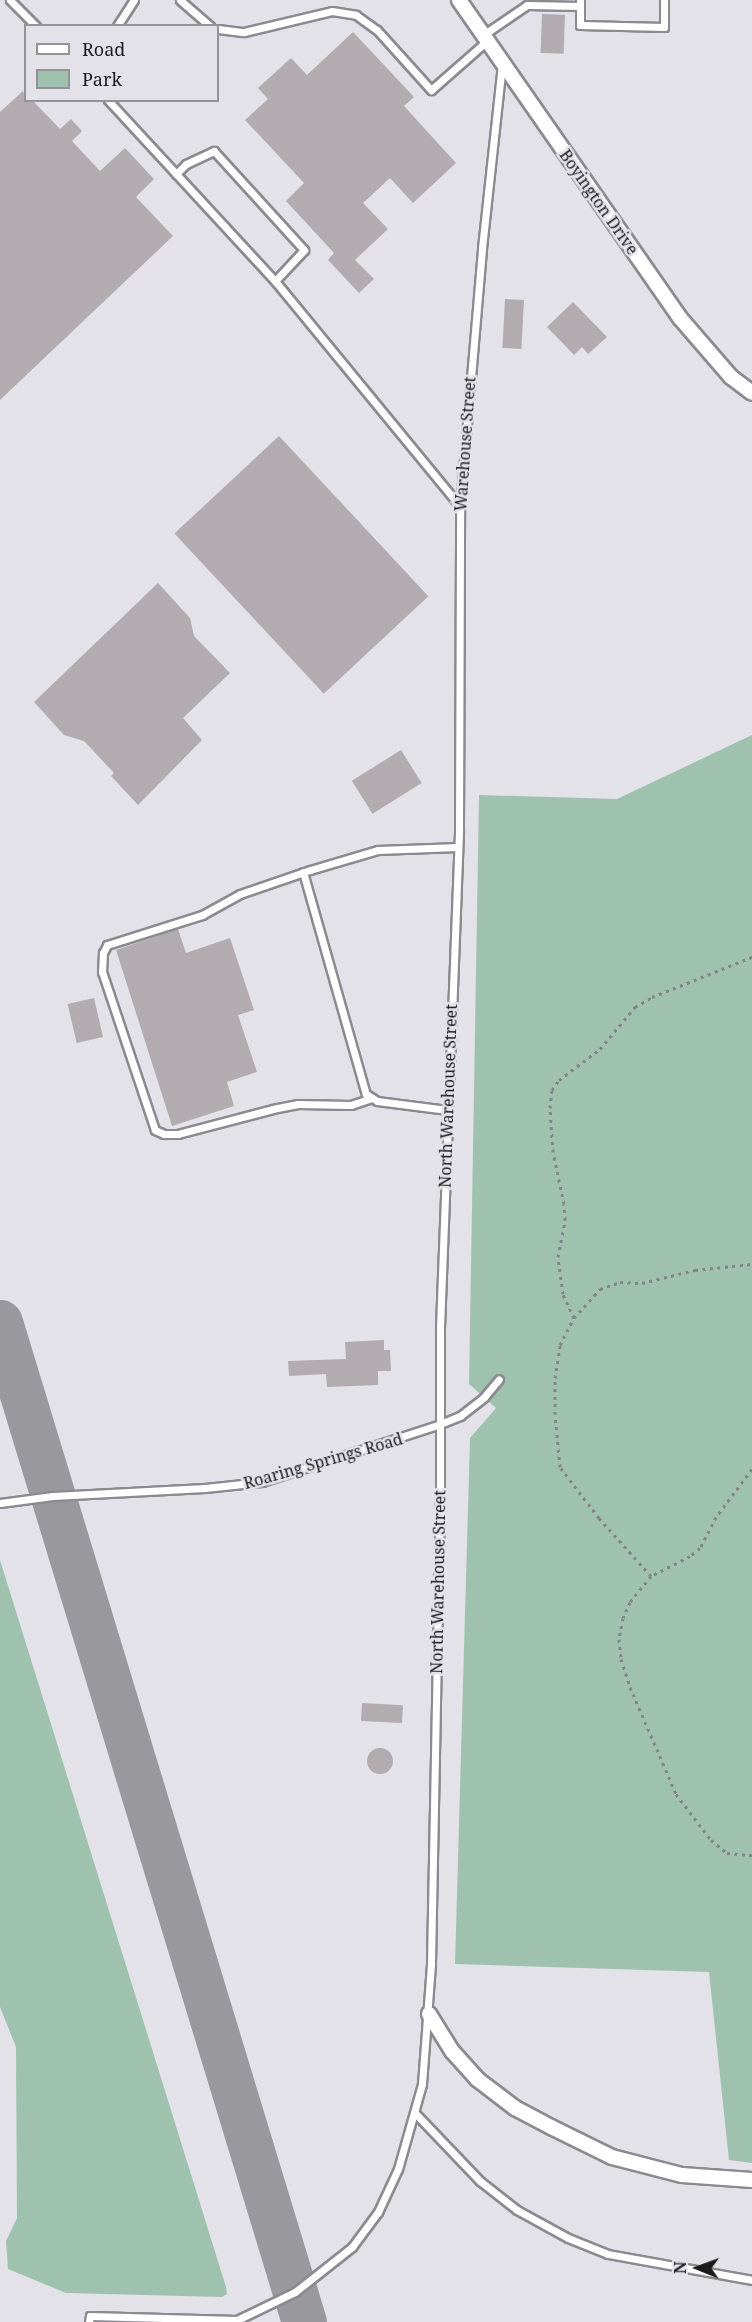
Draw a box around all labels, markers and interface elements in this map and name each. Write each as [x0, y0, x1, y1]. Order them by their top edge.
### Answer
legend [24, 24, 219, 102]
text: Road [82, 37, 125, 61]
text: Park [82, 67, 122, 91]
street label: Boyington Drive [556, 146, 642, 258]
street label: Warehouse Street [451, 376, 479, 512]
street label: North Warehouse Street [435, 1004, 461, 1188]
street label: Roaring Springs Road [241, 1429, 405, 1493]
street label: North Warehouse Street [427, 1490, 449, 1674]
north arrow [668, 2238, 728, 2298]
text: N [669, 2261, 691, 2274]

